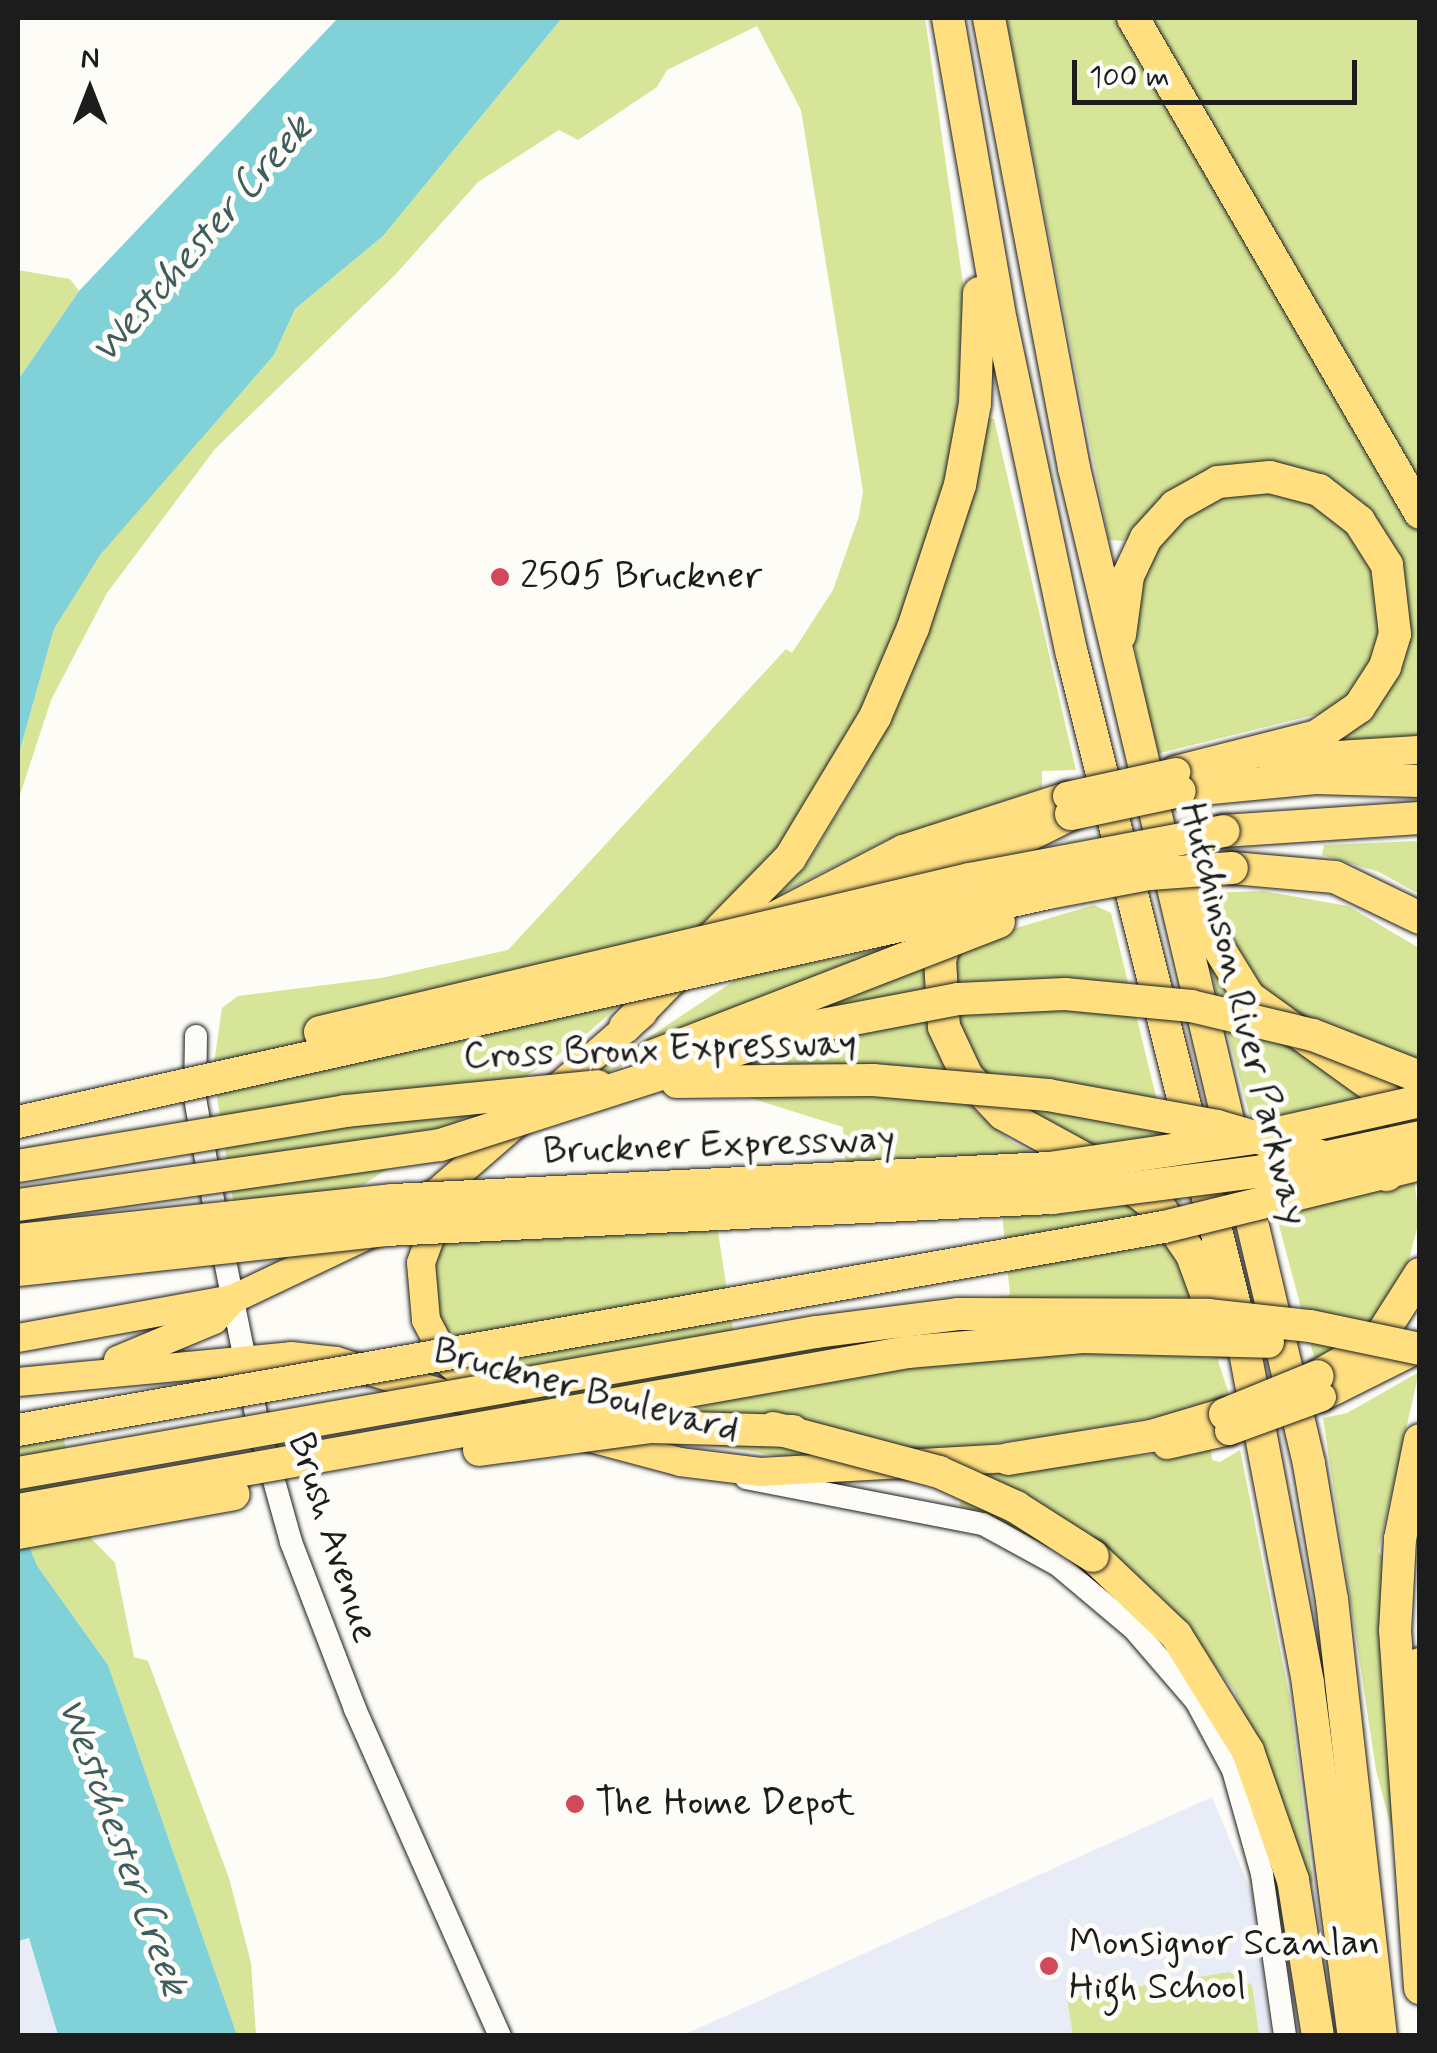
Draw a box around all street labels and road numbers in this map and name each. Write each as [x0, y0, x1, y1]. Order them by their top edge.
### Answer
street label: Hutchinson River Parkway [1169, 801, 1317, 1227]
street label: Cross Bronx Expressway [457, 1020, 863, 1080]
street label: Bruckner Expressway [540, 1117, 898, 1175]
street label: Bruckner Boulevard [431, 1329, 741, 1453]
street label: Brush Avenue [277, 1427, 387, 1649]

